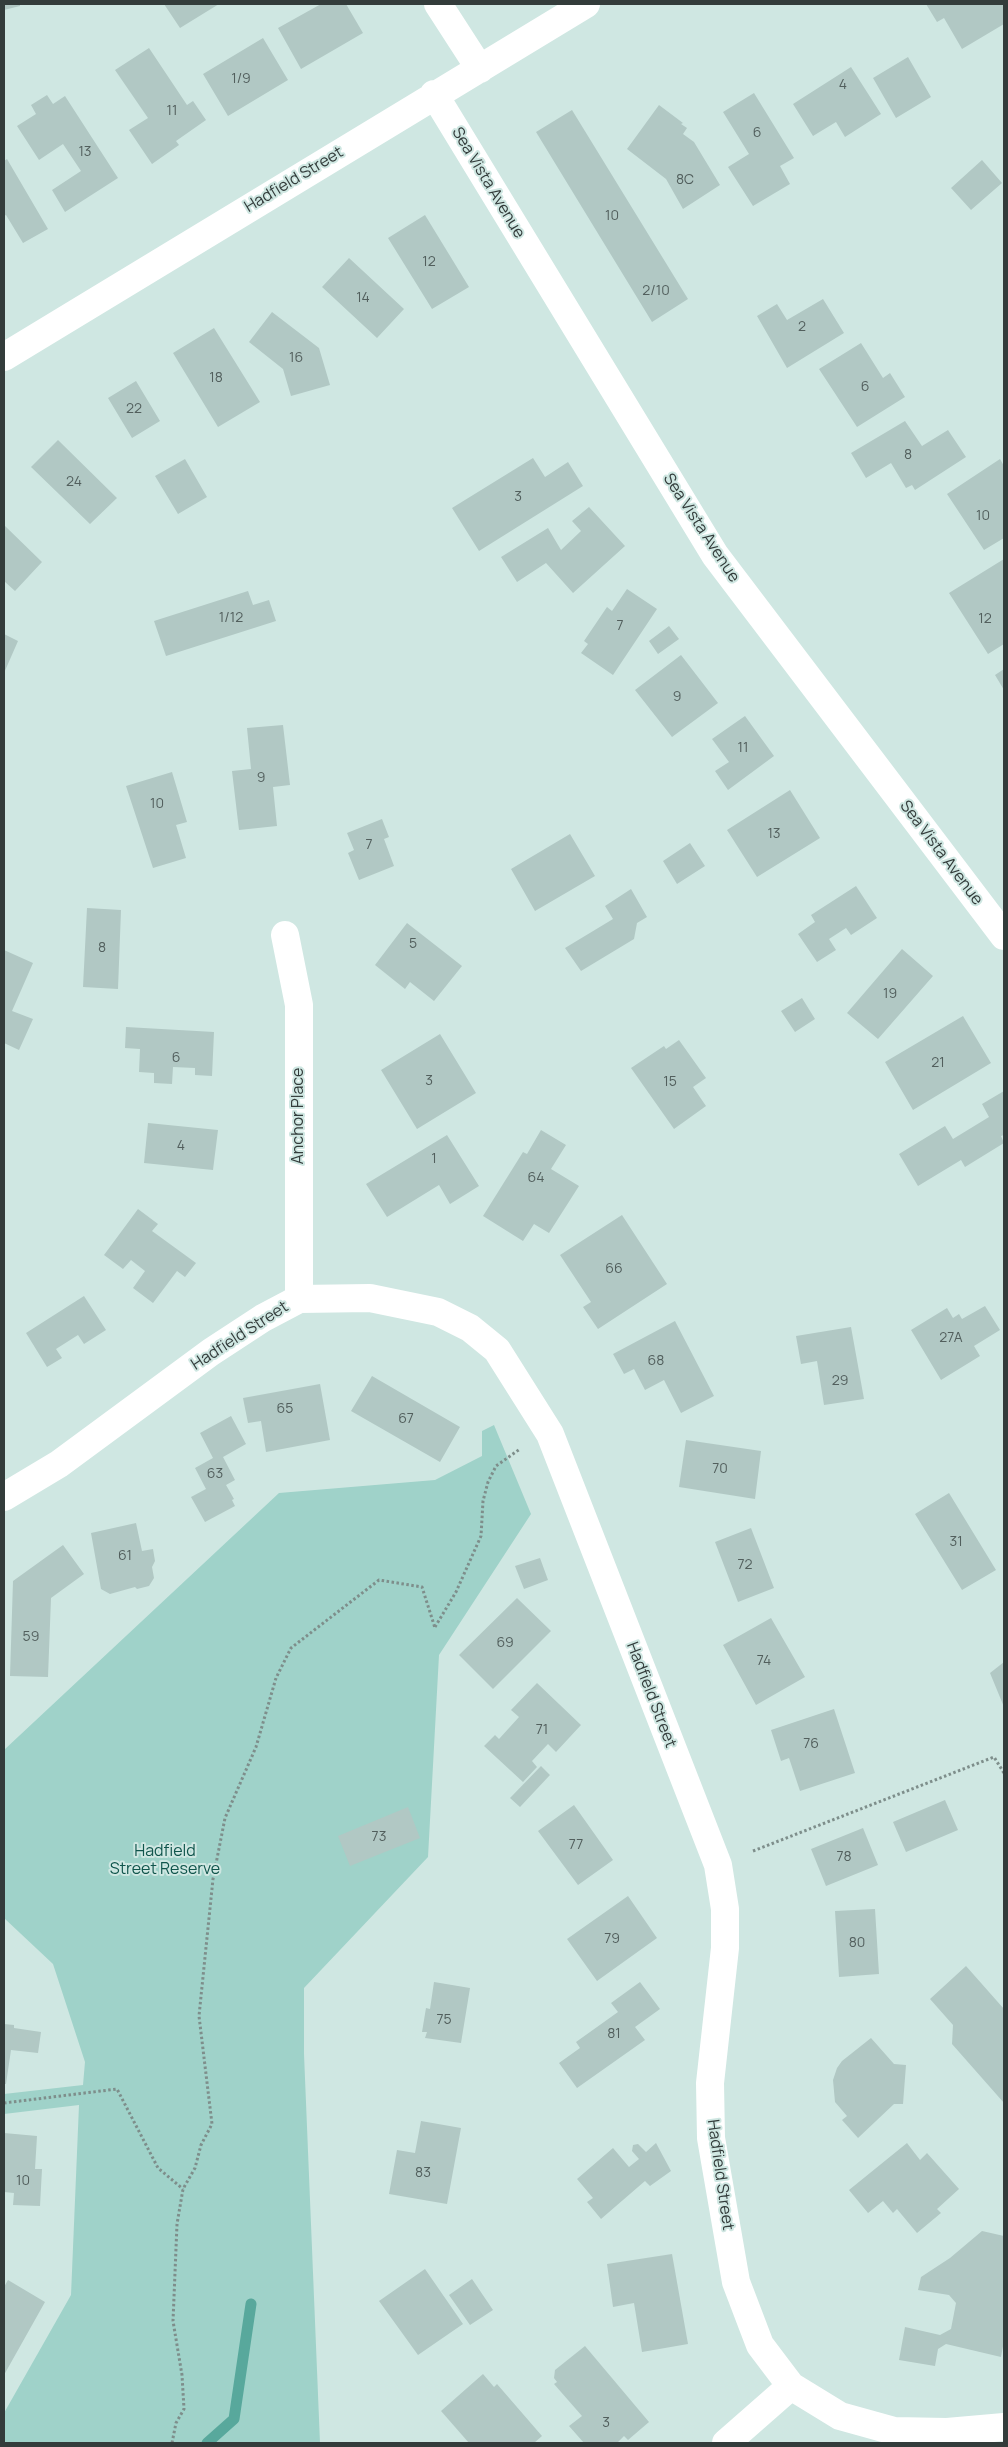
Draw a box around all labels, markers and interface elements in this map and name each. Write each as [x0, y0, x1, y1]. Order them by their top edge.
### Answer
house number: 1/9 [231, 71, 251, 87]
house number: 4 [839, 77, 847, 93]
house number: 11 [167, 103, 177, 119]
street label: Sea Vista Avenue [447, 124, 529, 242]
house number: 6 [753, 125, 761, 141]
street label: Hadfield Street [241, 143, 347, 217]
house number: 13 [78, 144, 92, 160]
house number: 8C [676, 172, 694, 188]
house number: 10 [605, 208, 619, 224]
house number: 12 [422, 254, 436, 270]
house number: 2/10 [642, 283, 670, 299]
house number: 14 [356, 290, 370, 306]
house number: 2 [798, 319, 806, 335]
house number: 16 [289, 350, 303, 366]
house number: 18 [209, 370, 223, 386]
house number: 6 [861, 379, 869, 395]
house number: 22 [126, 401, 142, 417]
house number: 8 [904, 447, 912, 463]
street label: Sea Vista Avenue [659, 470, 743, 586]
house number: 24 [66, 474, 82, 490]
house number: 3 [514, 489, 522, 505]
house number: 10 [976, 508, 990, 524]
house number: 1/12 [219, 610, 243, 626]
house number: 12 [978, 611, 992, 627]
house number: 7 [616, 618, 624, 634]
house number: 9 [673, 689, 681, 705]
house number: 11 [738, 740, 748, 756]
house number: 9 [257, 770, 265, 786]
house number: 10 [150, 796, 164, 812]
street label: Sea Vista Avenue [895, 797, 987, 909]
house number: 13 [767, 826, 781, 842]
house number: 7 [365, 837, 373, 853]
house number: 5 [409, 936, 417, 952]
house number: 8 [98, 940, 106, 956]
house number: 19 [883, 986, 897, 1002]
house number: 6 [172, 1050, 180, 1066]
house number: 21 [931, 1055, 945, 1071]
street label: Anchor Place [289, 1068, 309, 1164]
house number: 3 [425, 1073, 433, 1089]
house number: 15 [663, 1074, 677, 1090]
house number: 4 [177, 1138, 185, 1154]
house number: 1 [431, 1151, 437, 1167]
house number: 64 [528, 1170, 544, 1186]
house number: 66 [605, 1261, 623, 1277]
street label: Hadfield Street [188, 1298, 292, 1374]
house number: 27A [939, 1330, 963, 1346]
house number: 68 [648, 1353, 664, 1369]
house number: 29 [832, 1373, 848, 1389]
house number: 65 [277, 1401, 293, 1417]
house number: 67 [398, 1411, 414, 1427]
house number: 70 [712, 1461, 728, 1477]
house number: 63 [207, 1466, 223, 1482]
house number: 31 [949, 1534, 963, 1550]
house number: 61 [118, 1548, 132, 1564]
house number: 72 [737, 1557, 753, 1573]
house number: 59 [23, 1629, 39, 1645]
house number: 69 [496, 1635, 514, 1651]
street label: Hadfield Street [622, 1639, 680, 1751]
house number: 74 [757, 1653, 771, 1669]
house number: 71 [536, 1722, 548, 1738]
house number: 76 [803, 1736, 819, 1752]
house number: 73 [372, 1829, 386, 1845]
house number: 77 [569, 1837, 583, 1853]
park label: Hadfield Street Reserve [110, 1842, 220, 1880]
house number: 78 [836, 1849, 852, 1865]
house number: 79 [604, 1931, 620, 1947]
house number: 80 [849, 1935, 865, 1951]
house number: 75 [436, 2012, 452, 2028]
house number: 81 [607, 2026, 621, 2042]
street label: Hadfield Street [703, 2118, 737, 2232]
house number: 83 [415, 2165, 431, 2181]
house number: 10 [16, 2173, 30, 2189]
house number: 3 [602, 2415, 610, 2431]

